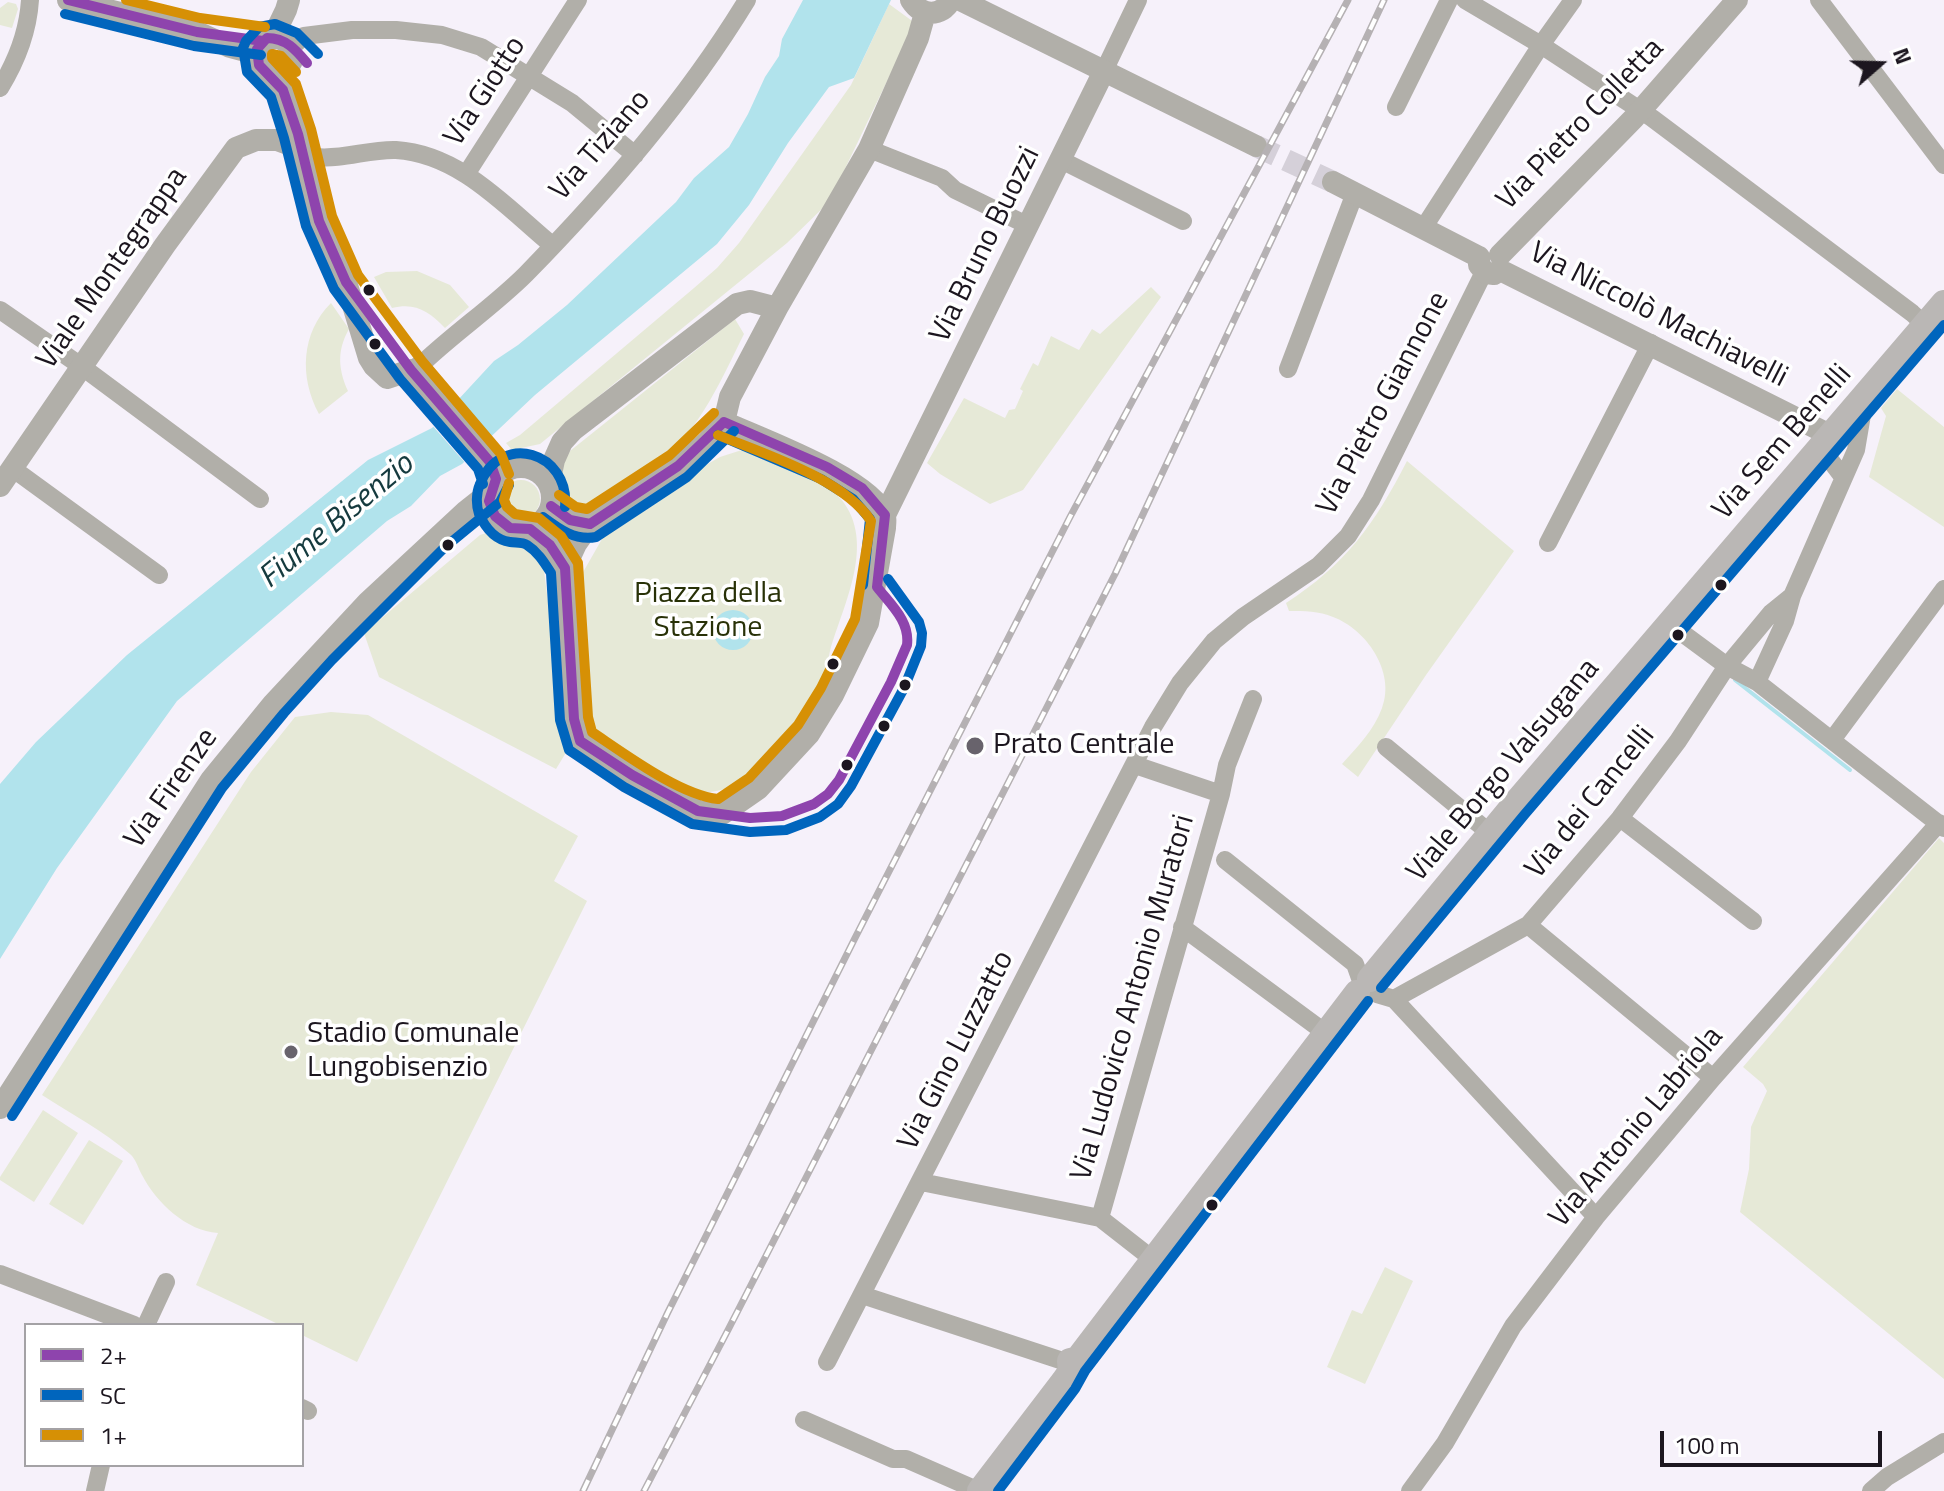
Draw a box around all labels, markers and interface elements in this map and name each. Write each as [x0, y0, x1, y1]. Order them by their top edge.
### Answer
north arrow [1840, 24, 1920, 104]
street label: Via Giotto [437, 30, 535, 154]
street label: Via Pietro Colletta [1490, 32, 1672, 218]
text: N [1884, 43, 1921, 69]
street label: Via Tiziano [543, 83, 659, 209]
street label: Via Bruno Buozzi [923, 141, 1049, 349]
street label: Viale Montegrappa [30, 161, 196, 377]
street label: Via Niccolò Machiavelli [1523, 235, 1793, 397]
unlabelled marker [361, 282, 377, 298]
street label: Via Pietro Giannone [1310, 286, 1458, 522]
unlabelled marker [367, 336, 383, 352]
street label: Via Sem Benelli [1706, 358, 1860, 528]
water label: Fiume Bisenzio [252, 446, 422, 598]
unlabelled marker [440, 537, 456, 553]
park label: Piazza della Stazione [634, 577, 782, 648]
unlabelled marker [1713, 577, 1729, 593]
unlabelled marker [1670, 627, 1686, 643]
street label: Viale Borgo Valsugana [1400, 652, 1608, 890]
unlabelled marker [825, 656, 841, 672]
unlabelled marker [897, 677, 913, 693]
unlabelled marker [876, 718, 892, 734]
street label: Via dei Cancelli [1519, 719, 1663, 887]
street label: Via Firenze [118, 722, 226, 856]
place label: Prato Centrale [993, 728, 1174, 764]
marker: Prato Centrale [964, 735, 986, 757]
unlabelled marker [839, 757, 855, 773]
street label: Via Ludovico Antonio Muratori [1064, 811, 1204, 1185]
street label: Via Gino Luzzatto [891, 945, 1023, 1157]
place label: Stadio Comunale Lungobisenzio [307, 1017, 520, 1088]
street label: Via Antonio Labriola [1543, 1020, 1731, 1236]
marker: Stadio Comunale Lungobisenzio [282, 1043, 300, 1061]
unlabelled marker [1204, 1197, 1220, 1213]
legend [24, 1323, 304, 1467]
text: 2+ [100, 1337, 127, 1373]
text: SC [100, 1377, 126, 1413]
scale bar [1664, 1415, 1886, 1465]
text: 1+ [100, 1417, 127, 1453]
text: 100 m [1674, 1427, 1740, 1463]

